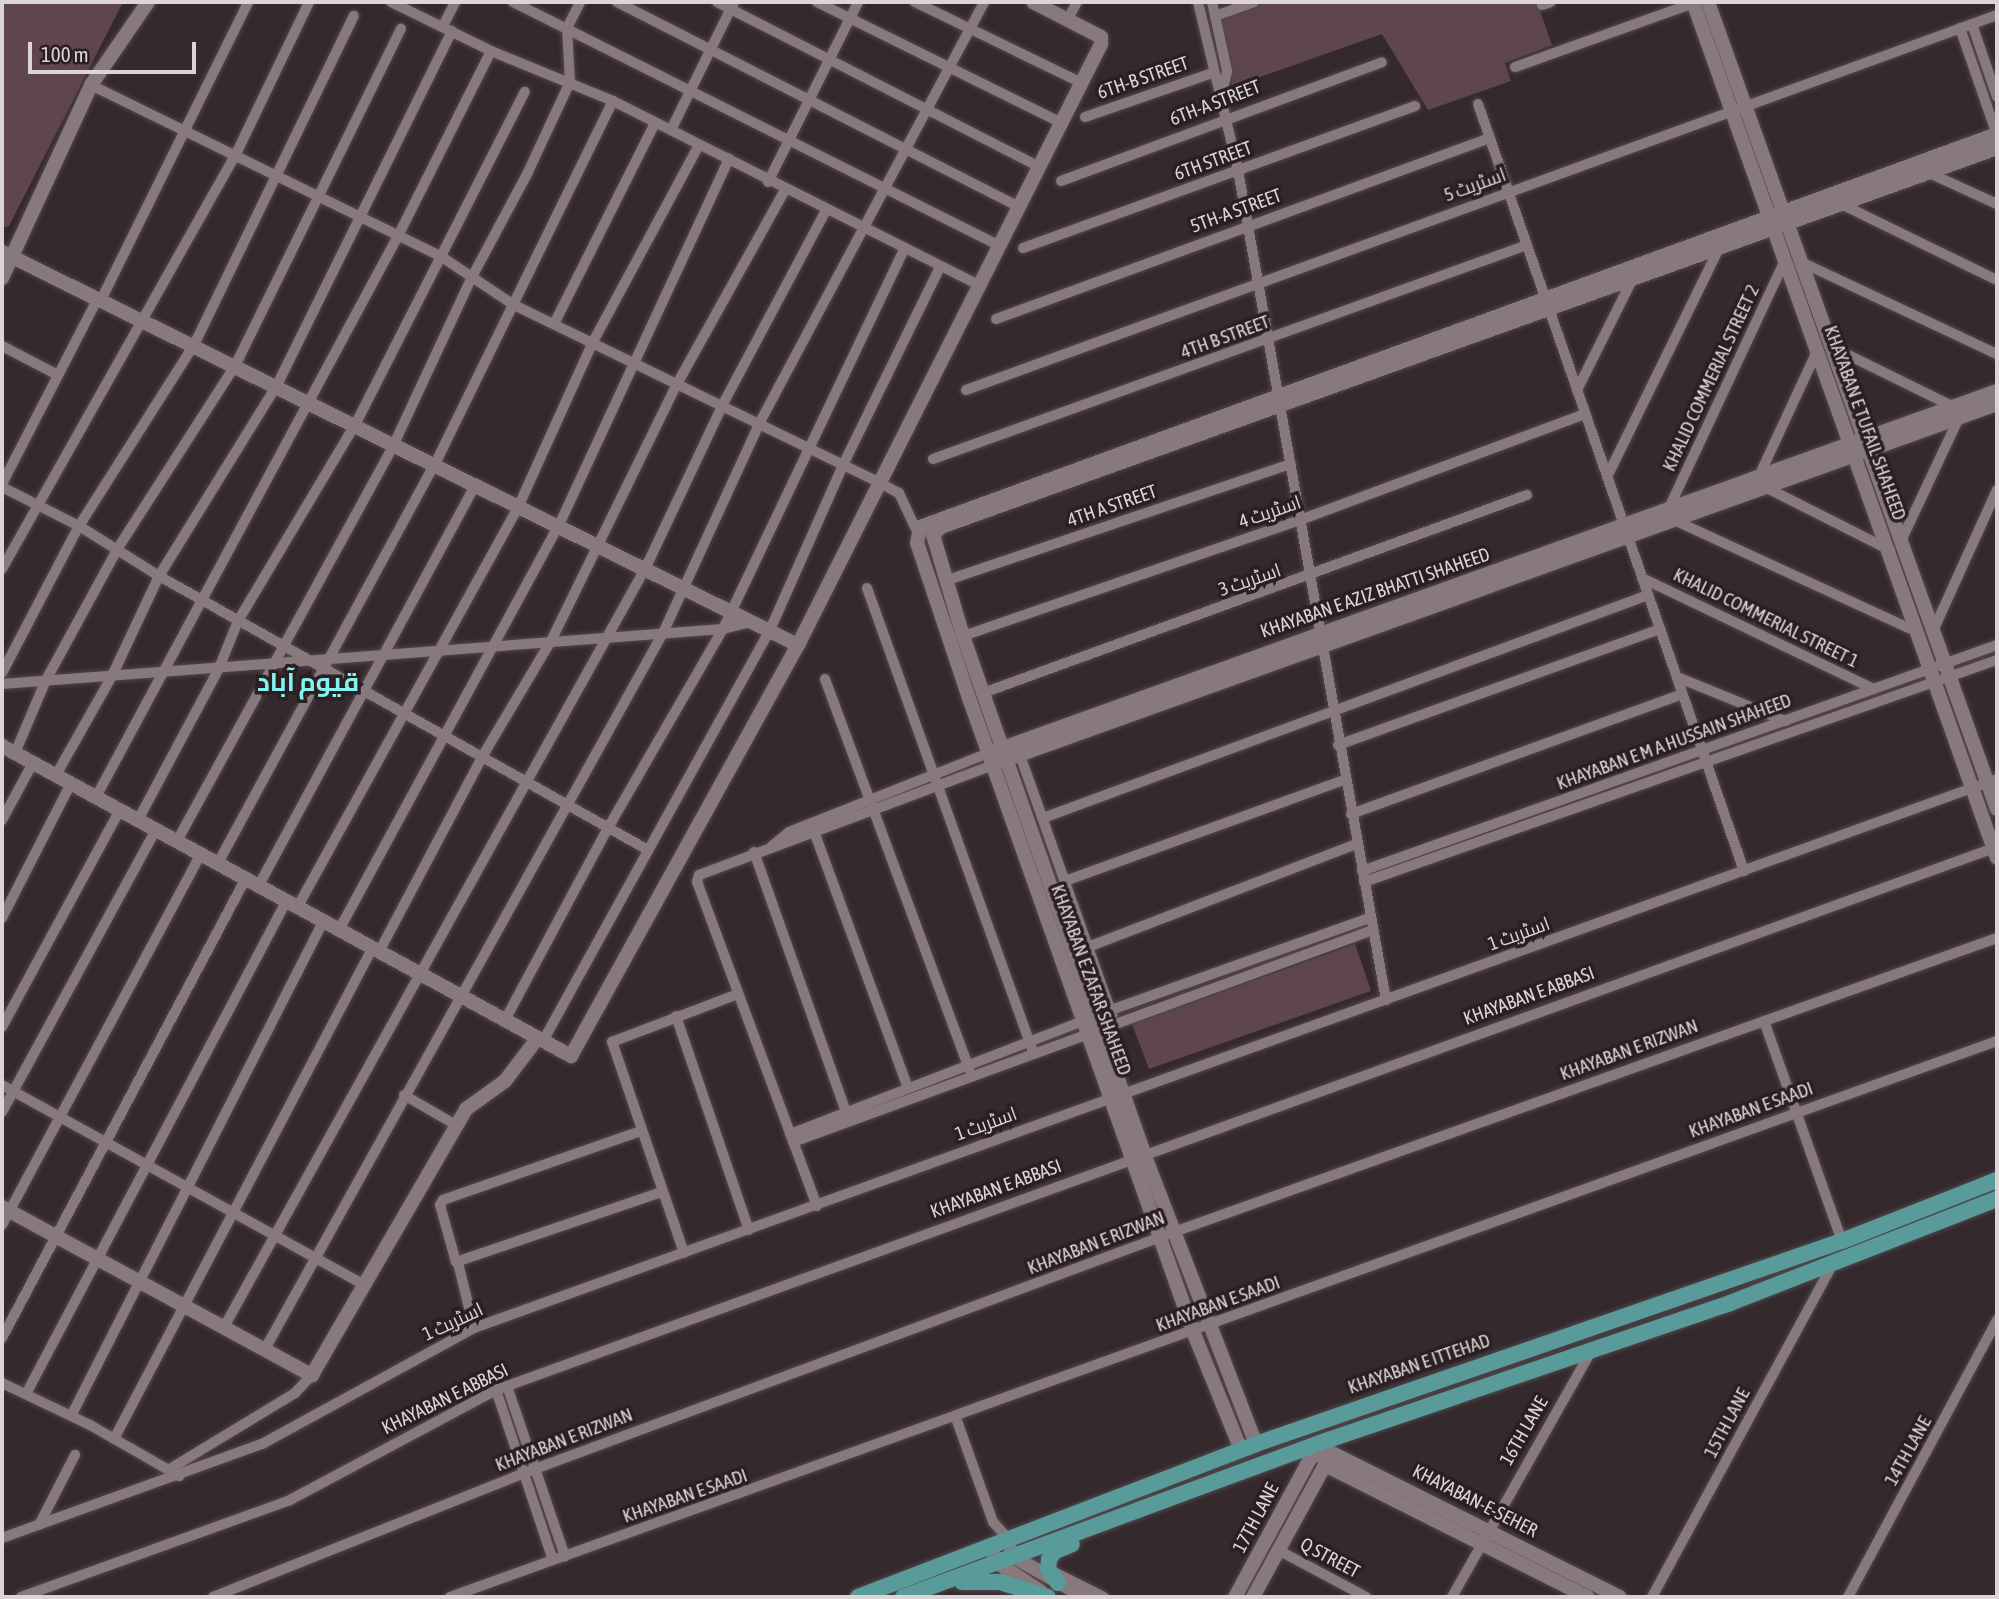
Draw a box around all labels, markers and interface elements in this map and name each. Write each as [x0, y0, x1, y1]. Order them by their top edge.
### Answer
scale bar [32, 28, 200, 72]
text: 100 m [41, 42, 89, 66]
street label: 6TH-B STREET [1094, 52, 1192, 104]
street label: 6TH-A STREET [1166, 75, 1264, 131]
street label: 6TH STREET [1171, 136, 1255, 186]
street label: اسٹریٹ 5 [1441, 163, 1509, 207]
street label: 5TH-A STREET [1187, 184, 1285, 238]
street label: KHALID COMMERIAL STREET 2 [1658, 281, 1764, 475]
street label: 4TH B STREET [1177, 310, 1273, 364]
street label: KHAYABAN E TUFAIL SHAHEED [1819, 323, 1911, 523]
street label: 4TH A STREET [1064, 480, 1160, 532]
street label: اسٹریٹ 4 [1236, 491, 1304, 533]
street label: KHAYABAN E AZIZ BHATTI SHAHEED [1257, 543, 1493, 643]
street label: اسٹریٹ 3 [1216, 559, 1284, 601]
street label: KHALID COMMERIAL STREET 1 [1670, 563, 1862, 673]
district label: قیوم آباد [257, 667, 359, 699]
street label: KHAYABAN E M A HUSSAIN SHAHEED [1554, 689, 1794, 795]
street label: KHAYABAN E ZAFAR SHAHEED [1046, 882, 1136, 1078]
street label: اسٹریٹ 1 [1485, 912, 1553, 956]
street label: KHAYABAN E ABBASI [1460, 962, 1598, 1030]
street label: KHAYABAN E RIZWAN [1557, 1014, 1701, 1086]
street label: KHAYABAN E SAADI [1686, 1077, 1816, 1143]
street label: اسٹریٹ 1 [952, 1102, 1020, 1146]
street label: KHAYABAN E ABBASI [927, 1155, 1065, 1223]
street label: KHAYABAN E RIZWAN [1024, 1206, 1168, 1280]
street label: KHAYABAN E SAADI [1153, 1271, 1283, 1337]
street label: اسٹریٹ 1 [419, 1298, 487, 1346]
street label: KHAYABAN E ITTEHAD [1345, 1329, 1493, 1399]
street label: KHAYABAN E ABBASI [378, 1359, 512, 1439]
street label: 15TH LANE [1699, 1384, 1755, 1462]
street label: 16TH LANE [1495, 1392, 1553, 1470]
street label: KHAYABAN E RIZWAN [492, 1403, 636, 1477]
street label: 14TH LANE [1880, 1412, 1936, 1490]
street label: KHAYABAN-E-SEHER [1409, 1460, 1541, 1542]
street label: KHAYABAN E SAADI [620, 1464, 750, 1528]
street label: 17TH LANE [1228, 1479, 1284, 1557]
street label: Q STREET [1296, 1533, 1364, 1583]

